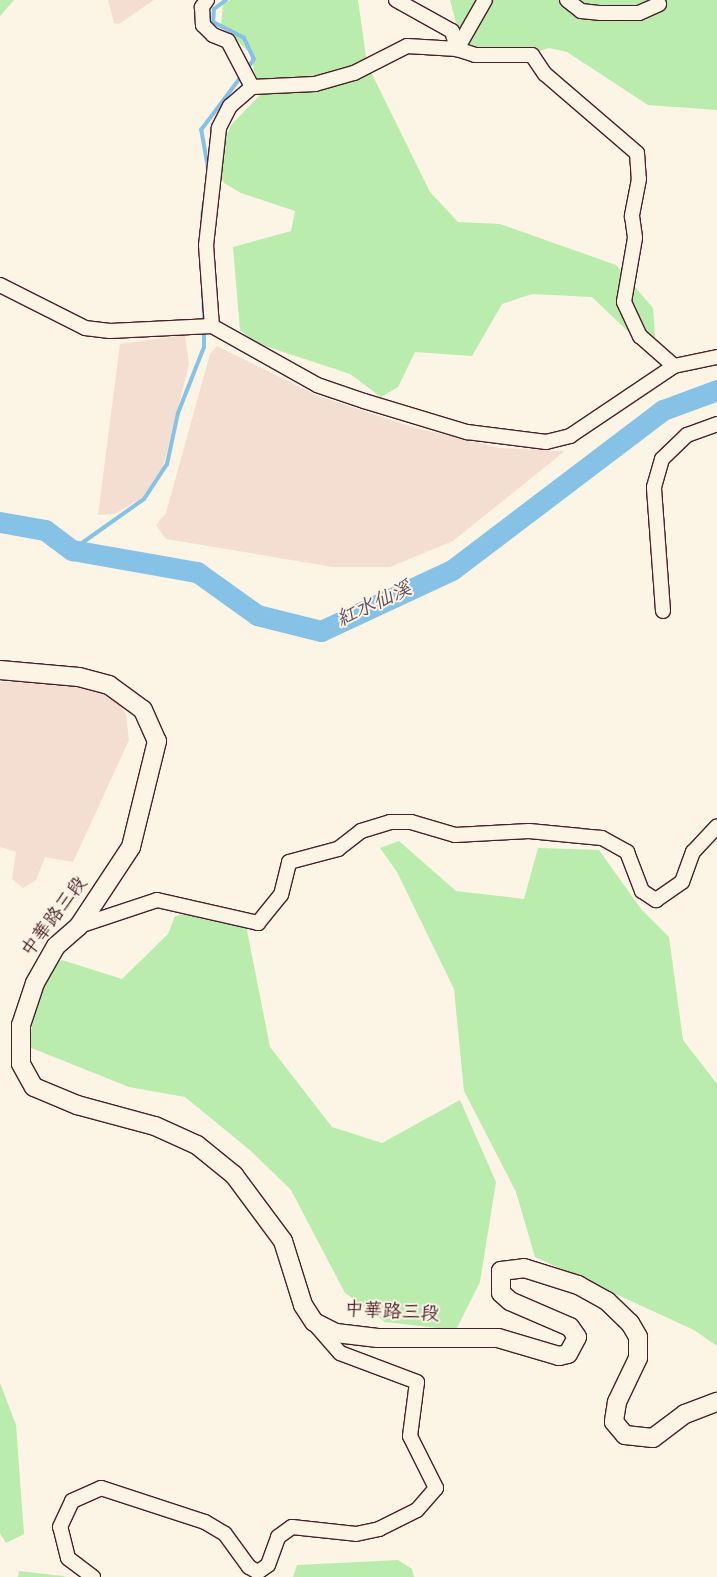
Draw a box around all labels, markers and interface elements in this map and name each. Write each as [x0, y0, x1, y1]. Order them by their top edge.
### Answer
water label: 紅水仙溪 [334, 578, 416, 634]
street label: 中華路三段 [18, 873, 94, 963]
street label: 中華路三段 [344, 1300, 440, 1328]

